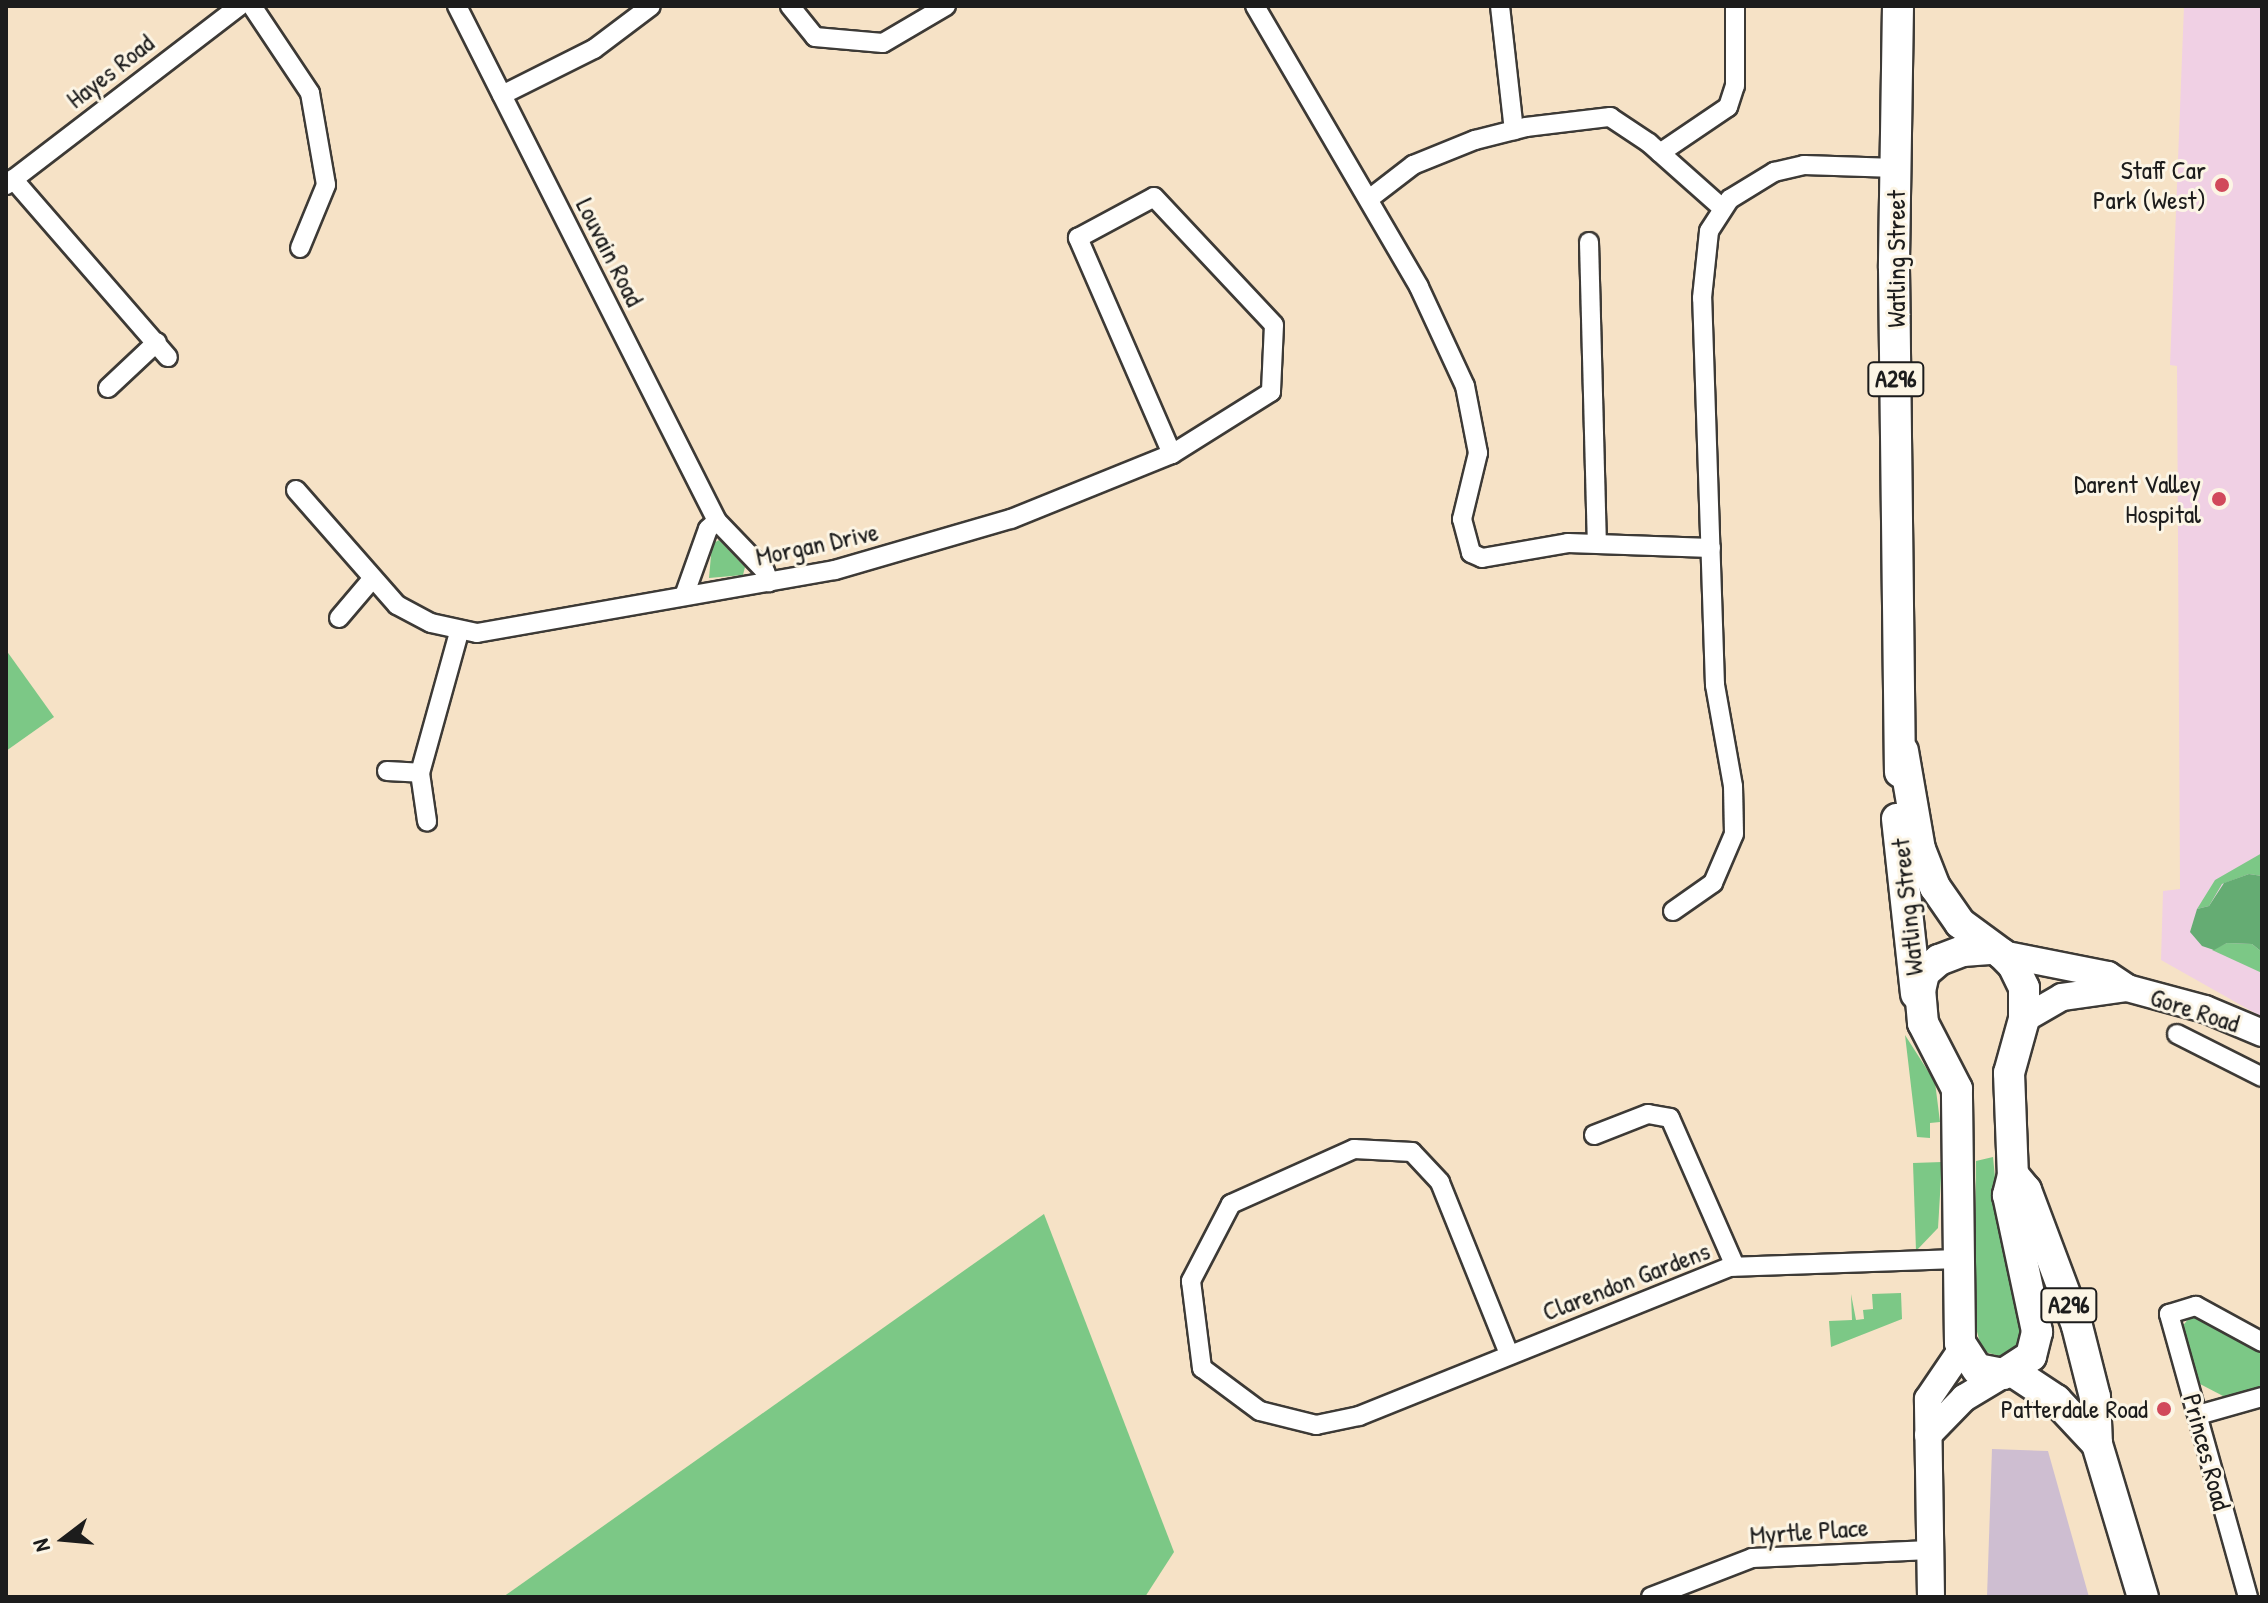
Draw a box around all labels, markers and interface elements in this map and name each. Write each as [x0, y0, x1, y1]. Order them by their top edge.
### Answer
street label: Hayes Road [60, 27, 160, 115]
place label: Staff Car Park (West) [2093, 154, 2206, 216]
marker: Staff Car Park (West) [2213, 176, 2231, 194]
street label: Watling Street [1880, 190, 1912, 328]
street label: Louvain Road [569, 193, 651, 311]
road number: A296 [1866, 359, 1926, 399]
place label: Darent Valley Hospital [2074, 468, 2201, 530]
marker: Darent Valley Hospital [2208, 488, 2230, 510]
street label: Morgan Drive [753, 516, 881, 572]
street label: Watling Street [1884, 837, 1930, 977]
street label: Gore Road [2146, 981, 2244, 1039]
street label: Clarendon Gardens [1538, 1235, 1714, 1327]
road number: A296 [2039, 1285, 2099, 1325]
street label: Princes Road [2177, 1390, 2237, 1514]
place label: Patterdale Road [2001, 1393, 2148, 1425]
marker: Patterdale Road [2155, 1400, 2173, 1418]
north arrow [24, 1499, 104, 1579]
street label: Myrtle Place [1749, 1511, 1869, 1551]
text: N [25, 1536, 57, 1555]

